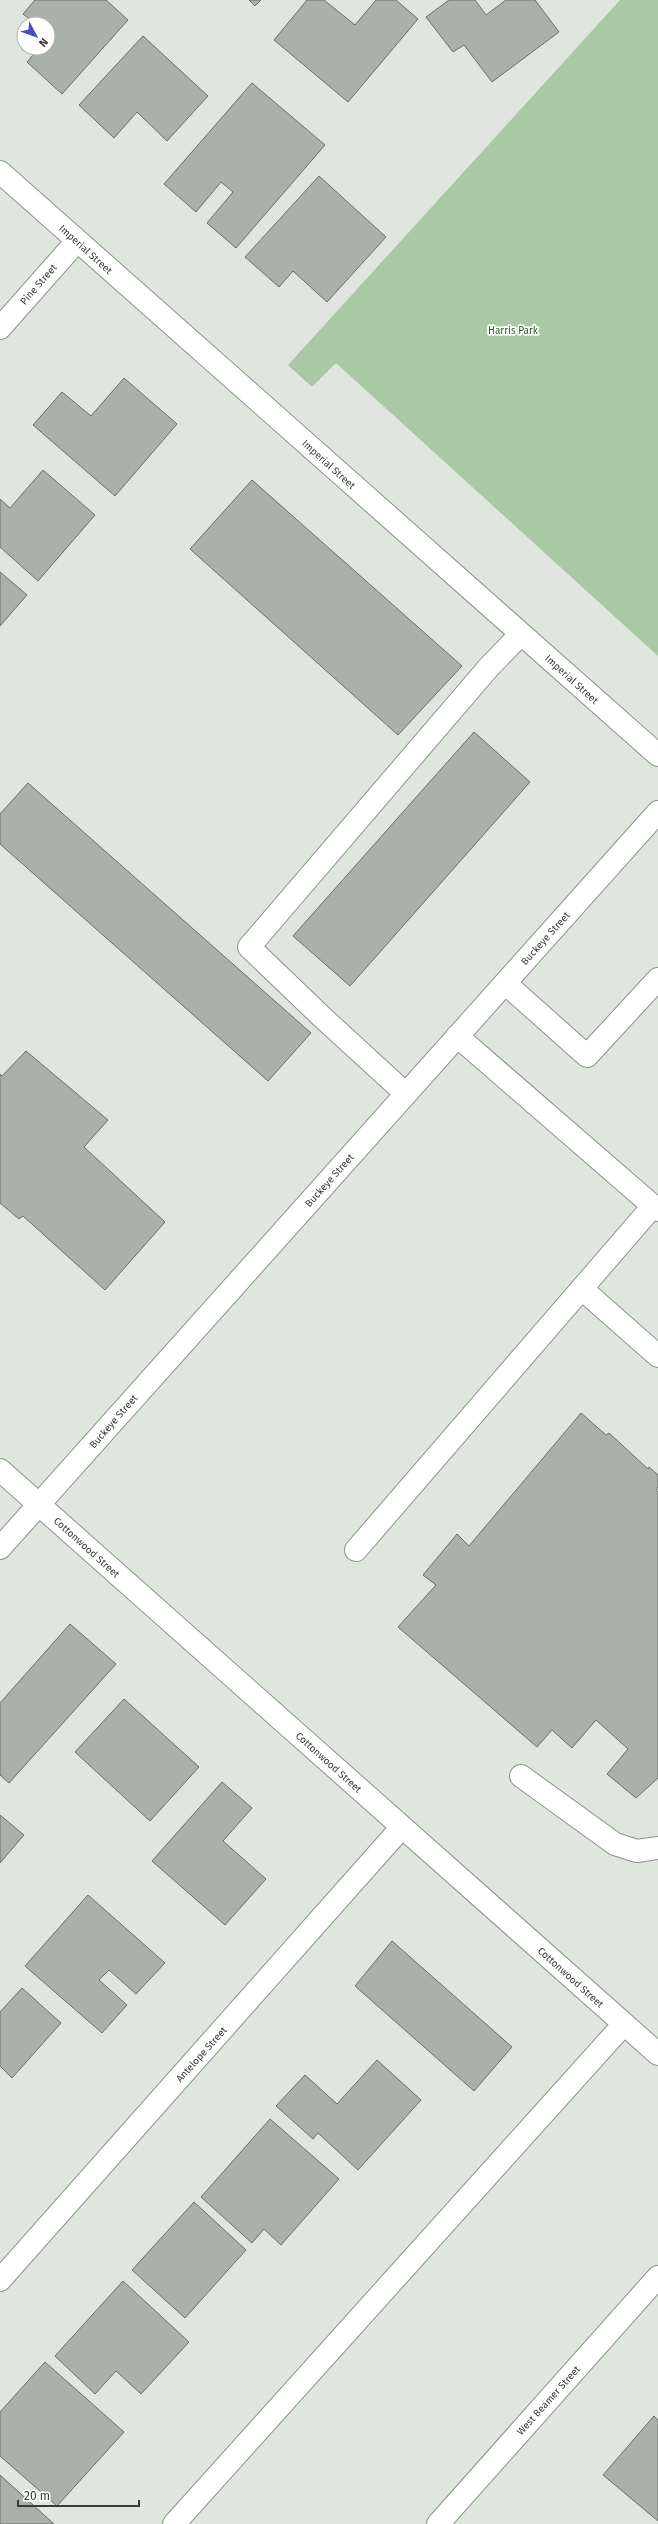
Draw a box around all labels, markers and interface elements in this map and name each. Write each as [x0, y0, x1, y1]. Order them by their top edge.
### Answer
north arrow [16, 16, 56, 56]
text: N [36, 35, 50, 49]
street label: Imperial Street [56, 223, 115, 277]
street label: Pine Street [18, 262, 60, 307]
park label: Harris Park [488, 325, 539, 337]
street label: Imperial Street [299, 438, 358, 492]
street label: Imperial Street [542, 653, 601, 707]
street label: Buckeye Street [519, 909, 573, 968]
street label: Buckeye Street [303, 1151, 357, 1210]
street label: Buckeye Street [87, 1392, 141, 1451]
street label: Cottonwood Street [51, 1515, 122, 1581]
street label: Cottonwood Street [293, 1730, 364, 1796]
street label: Cottonwood Street [535, 1945, 606, 2011]
street label: Antelope Street [174, 2024, 230, 2085]
street label: West Beamer Street [514, 2363, 583, 2438]
scale bar [18, 2482, 139, 2508]
text: 20 m [24, 2489, 50, 2503]

